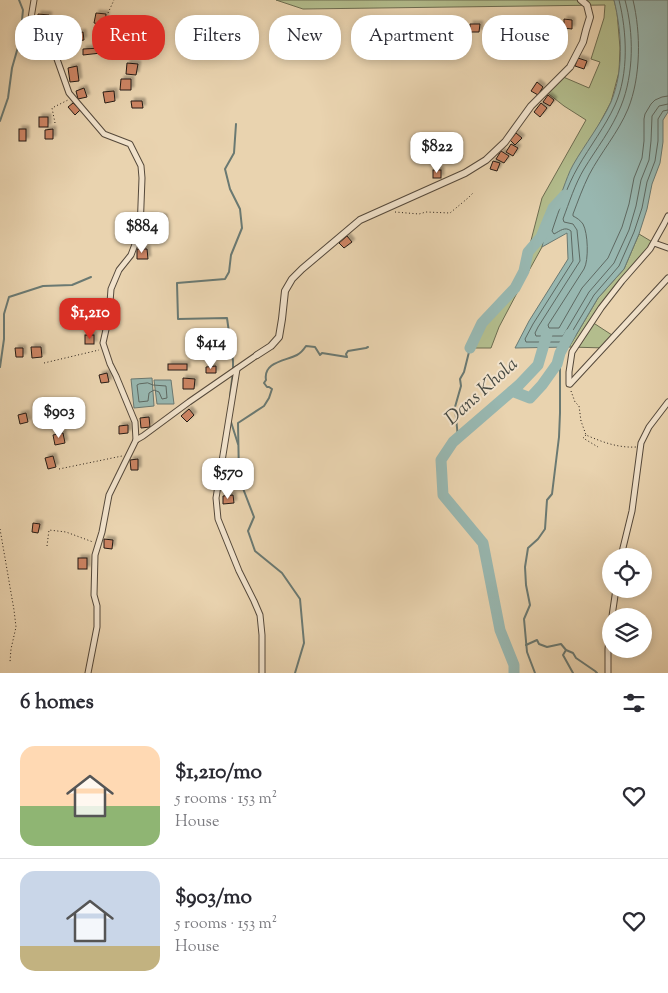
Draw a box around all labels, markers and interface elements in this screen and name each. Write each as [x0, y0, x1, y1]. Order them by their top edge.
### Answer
chip: Buy [15, 15, 82, 60]
chip: Rent [92, 15, 165, 60]
chip: Filters [175, 15, 259, 60]
chip: New [269, 15, 341, 60]
chip: Apartment [351, 15, 472, 60]
chip: House [482, 15, 568, 60]
pin: $822 [407, 132, 467, 174]
text: $822 [421, 136, 453, 159]
pin: $884 [112, 212, 172, 254]
text: $884 [126, 216, 158, 239]
pin: $1,210 [49, 298, 131, 340]
text: $1,210 [70, 302, 110, 325]
pin: $414 [181, 328, 241, 370]
text: $414 [196, 332, 226, 355]
water label: Dans Khola [439, 352, 525, 432]
pin: $903 [29, 396, 89, 439]
text: $903 [43, 401, 75, 424]
pin: $570 [198, 458, 258, 500]
text: $570 [213, 462, 243, 485]
map controls [602, 548, 652, 658]
button: locate [602, 548, 652, 598]
button: layers [602, 608, 652, 658]
text: 6 homes [20, 688, 94, 718]
icon: filters [620, 689, 648, 717]
text: $1,210/mo [175, 758, 262, 788]
icon: home [60, 766, 120, 826]
icon: heart [620, 782, 648, 810]
text: 5 rooms · 153 m² [175, 788, 277, 811]
text: House [175, 811, 219, 834]
text: $903/mo [175, 883, 252, 913]
icon: home [60, 891, 120, 951]
icon: heart [620, 907, 648, 935]
text: 5 rooms · 153 m² [175, 913, 277, 936]
text: House [175, 936, 219, 959]

